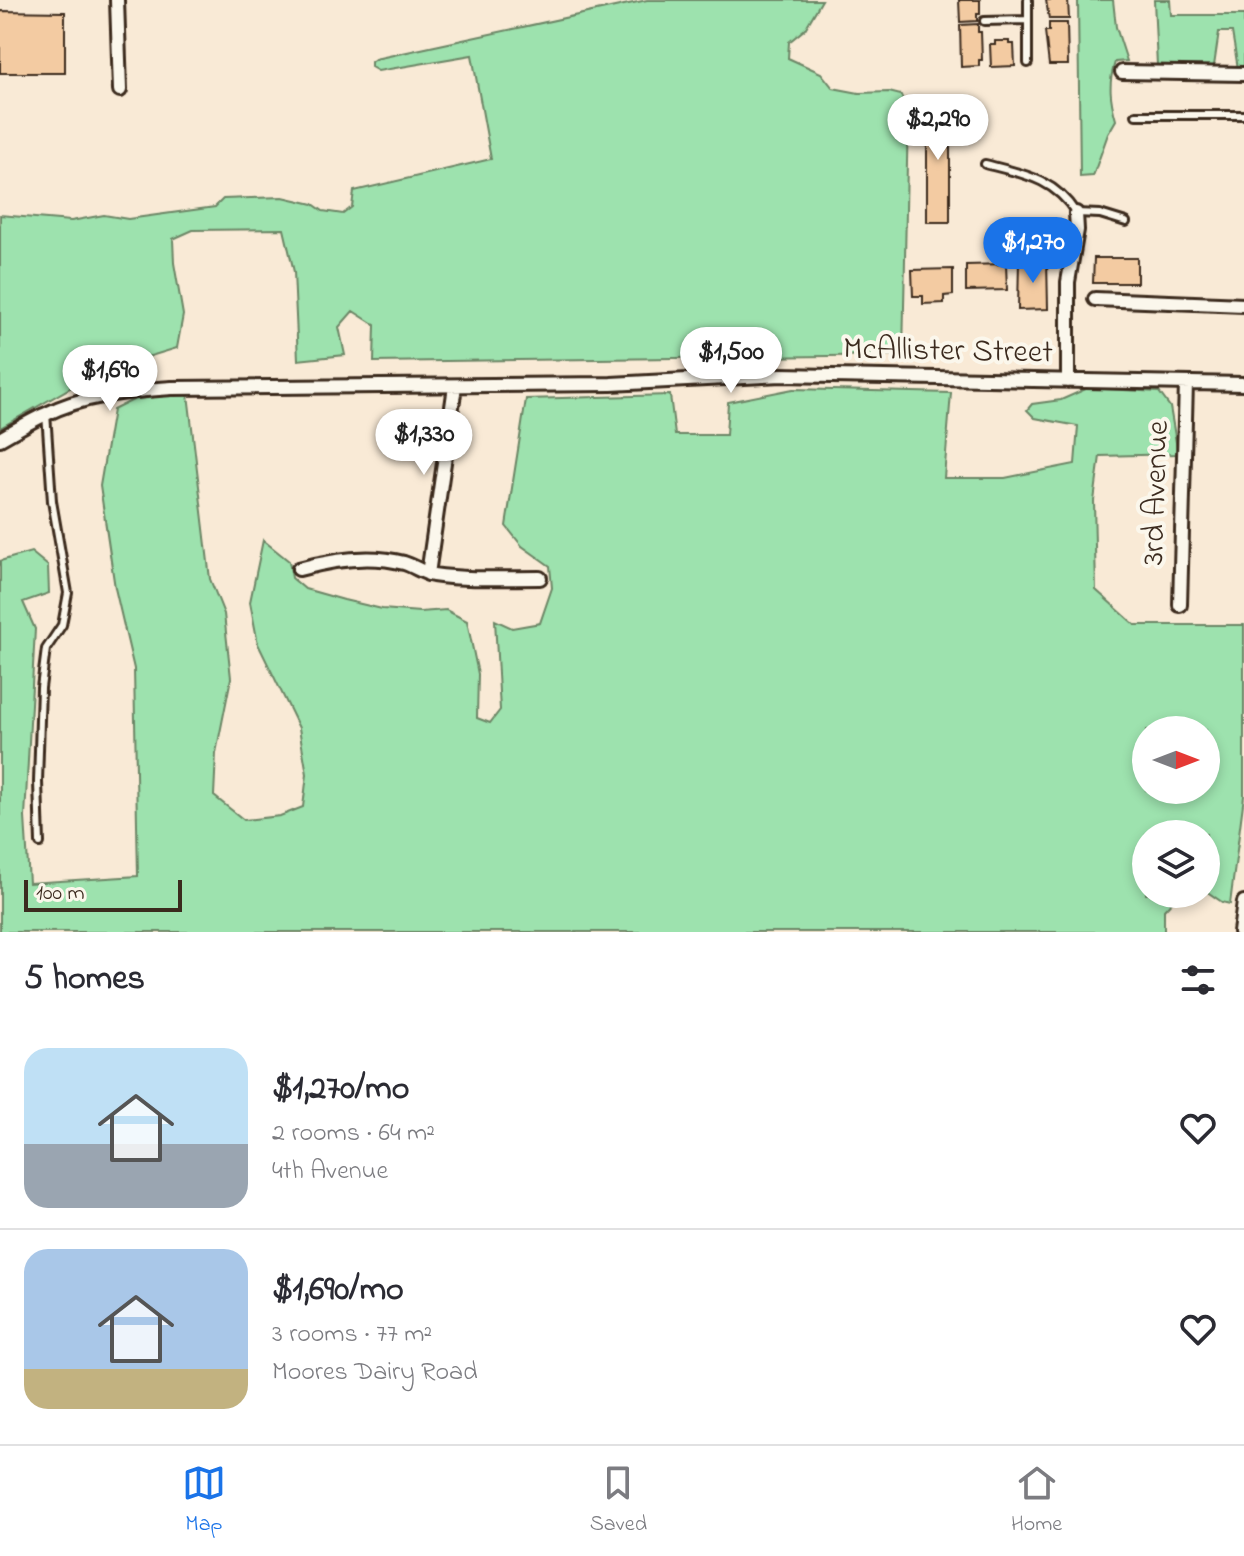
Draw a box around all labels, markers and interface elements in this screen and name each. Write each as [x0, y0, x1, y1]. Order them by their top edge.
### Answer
pin: $2,290 [873, 94, 1003, 162]
text: $2,290 [905, 101, 971, 139]
pin: $1,270 [968, 217, 1098, 285]
text: $1,270 [1001, 224, 1065, 262]
pin: $1,500 [666, 327, 796, 395]
street label: McAllister Street [843, 327, 1054, 377]
text: $1,500 [698, 334, 764, 372]
pin: $1,690 [45, 345, 175, 413]
text: $1,690 [81, 352, 139, 390]
pin: $1,330 [359, 409, 489, 477]
text: $1,330 [393, 416, 455, 454]
street label: 3rd Avenue [1131, 419, 1183, 566]
north arrow [1132, 716, 1220, 804]
map controls [1132, 716, 1220, 908]
button: layers [1132, 820, 1220, 908]
scale bar [24, 876, 182, 912]
text: 100 m [36, 878, 85, 910]
text: 5 homes [24, 955, 145, 1005]
icon: filters [1176, 958, 1220, 1002]
text: $1,270/mo [272, 1065, 409, 1115]
icon: home [88, 1080, 184, 1176]
icon: heart [1176, 1106, 1220, 1150]
text: 2 rooms · 64 m² [272, 1115, 435, 1153]
text: 4th Avenue [272, 1153, 388, 1191]
text: $1,690/mo [272, 1266, 404, 1316]
icon: home [88, 1281, 184, 1377]
icon: heart [1176, 1307, 1220, 1351]
text: 3 rooms · 77 m² [272, 1316, 432, 1354]
text: Moores Dairy Road [272, 1354, 478, 1392]
tab: Map [182, 1461, 226, 1541]
tab: Saved [590, 1461, 647, 1541]
tab: Home [1011, 1461, 1062, 1541]

